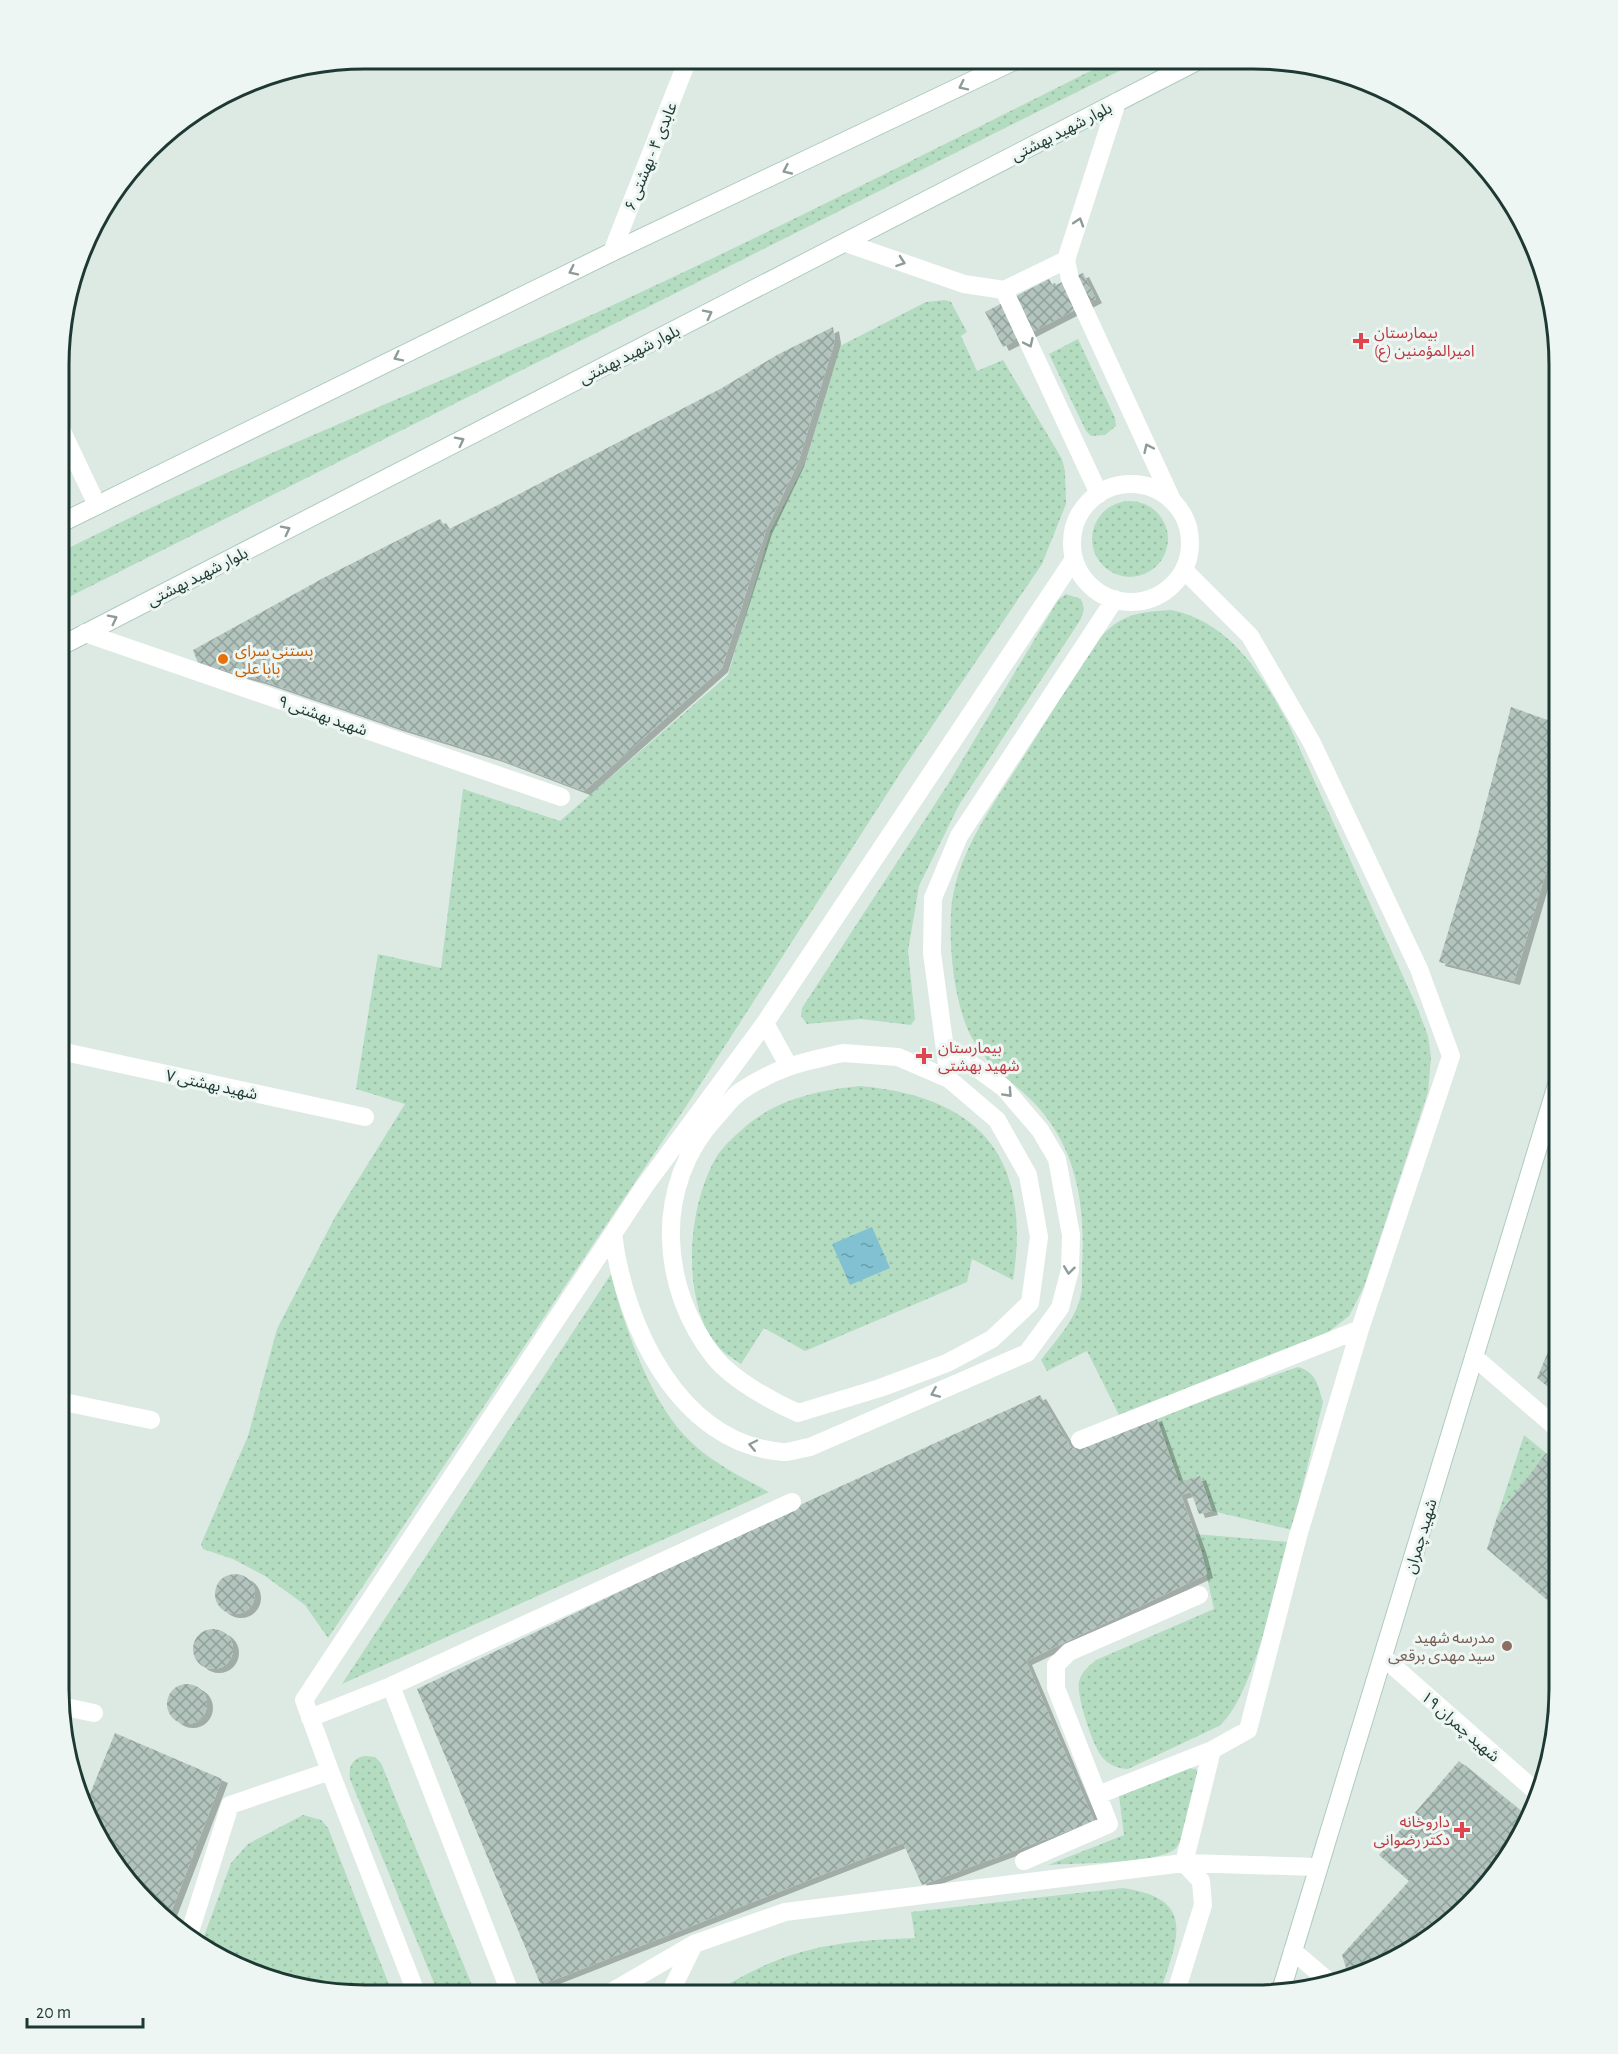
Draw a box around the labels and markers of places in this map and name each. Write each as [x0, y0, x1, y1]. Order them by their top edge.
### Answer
place label: بیمارستان امیرالمؤمنین (ع) [1374, 325, 1475, 363]
marker: بیمارستان امیرالمؤمنین (ع) [1352, 332, 1370, 350]
place label: بستنی سرای بابا علی [235, 643, 313, 678]
marker: بستنی سرای بابا علی [216, 652, 230, 666]
place label: بیمارستان شهید بهشتی [938, 1040, 1020, 1075]
marker: بیمارستان شهید بهشتی [915, 1047, 933, 1065]
place label: مدرسه شهید سید مهدی برقعی [1388, 1630, 1495, 1665]
marker: مدرسه شهید سید مهدی برقعی [1500, 1639, 1514, 1653]
place label: داروخانه دکتر رضوانی [1374, 1814, 1450, 1849]
marker: داروخانه دکتر رضوانی [1455, 1823, 1469, 1837]

